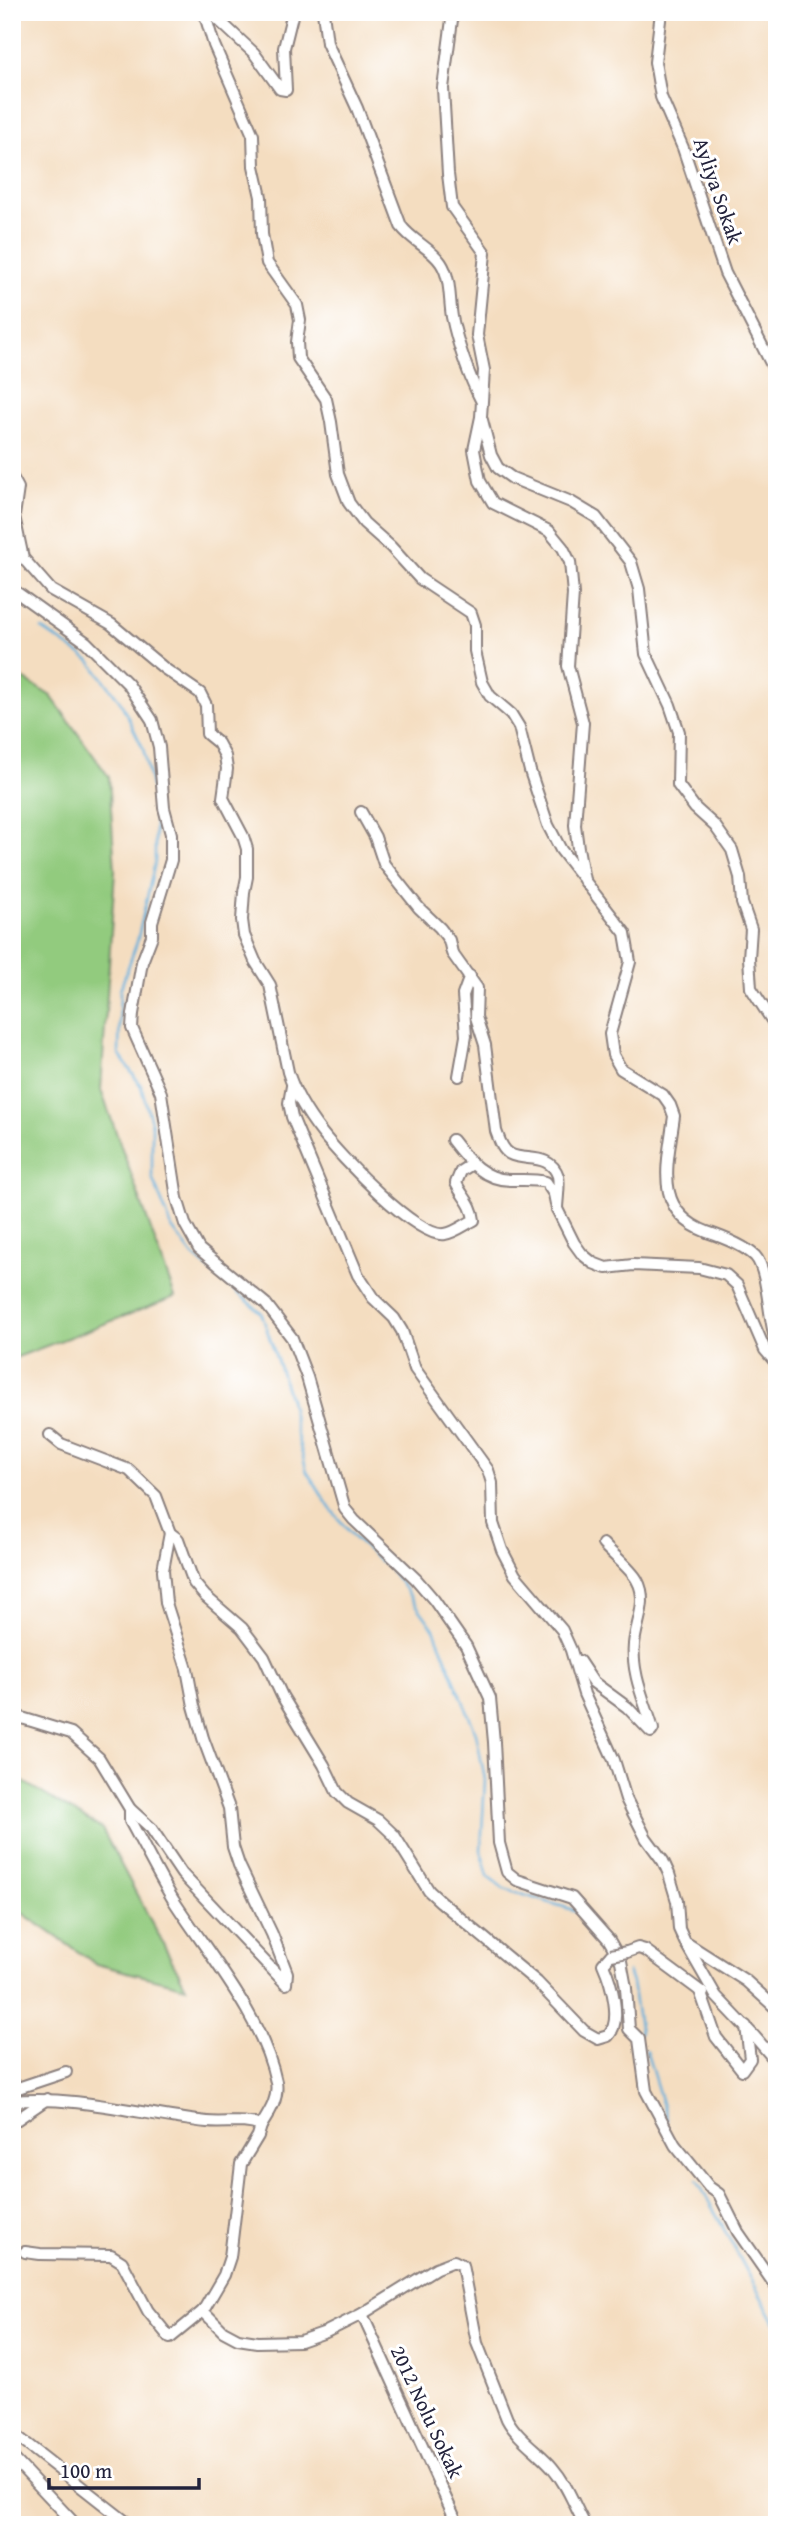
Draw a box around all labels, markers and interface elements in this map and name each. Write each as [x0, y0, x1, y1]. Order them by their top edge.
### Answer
street label: Ayliya Sokak [686, 133, 751, 249]
street label: 2012 Nolu Sokak [383, 2340, 472, 2484]
scale bar [49, 2446, 200, 2490]
text: 100 m [60, 2455, 112, 2486]

